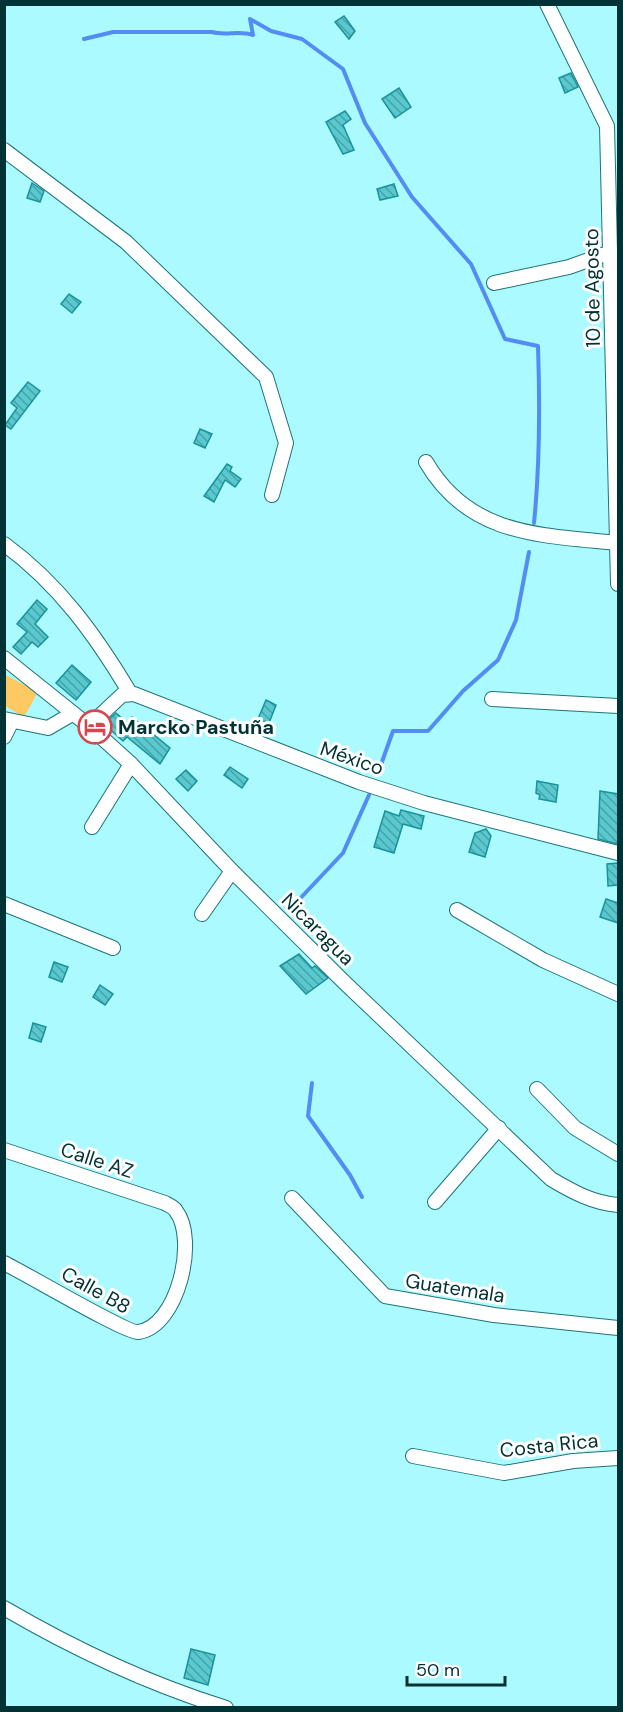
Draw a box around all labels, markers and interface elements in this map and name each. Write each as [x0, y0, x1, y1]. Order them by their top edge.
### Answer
street label: 10 de Agosto [578, 228, 606, 348]
hotel icon: Marcko Pastuña [77, 709, 113, 745]
place label: Marcko Pastuña [118, 714, 274, 740]
street label: México [317, 735, 387, 781]
street label: Nicaragua [276, 887, 360, 971]
street label: Calle AZ [57, 1136, 137, 1184]
street label: Calle B8 [57, 1260, 135, 1320]
street label: Guatemala [403, 1267, 507, 1309]
street label: Costa Rica [498, 1427, 600, 1463]
scale bar [407, 1649, 504, 1687]
text: 50 m [416, 1658, 460, 1682]

